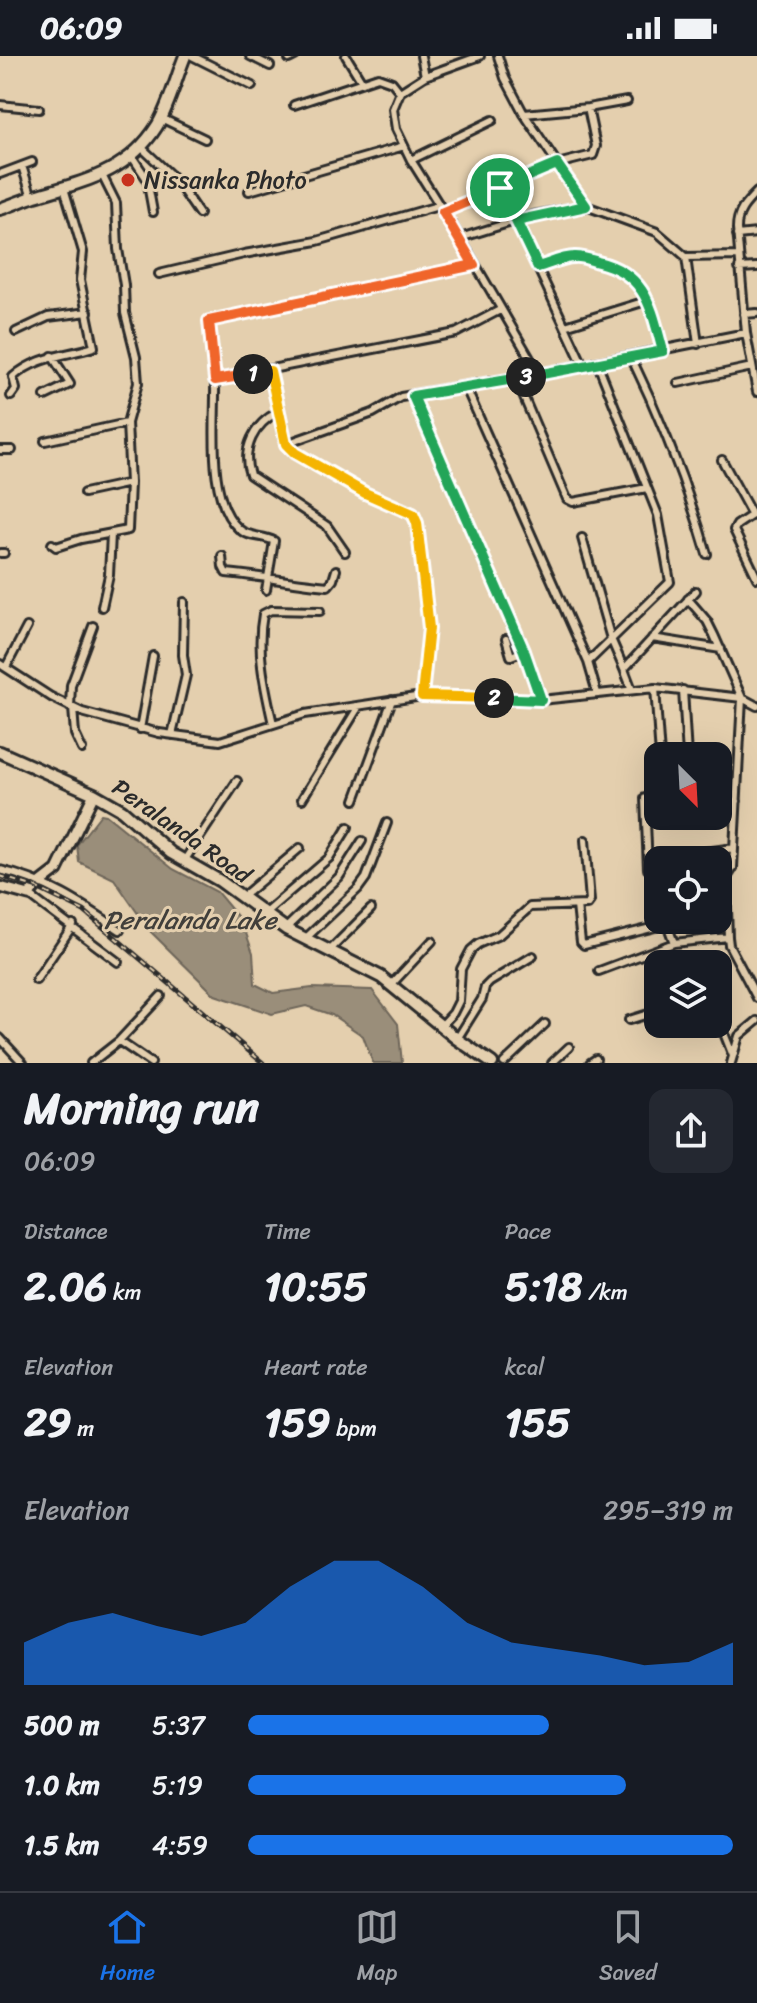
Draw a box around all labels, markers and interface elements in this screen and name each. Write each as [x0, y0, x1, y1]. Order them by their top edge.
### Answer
text: 06:09 [40, 1, 122, 55]
pin [466, 154, 534, 222]
place label: Nissanka Photo [144, 159, 307, 201]
icon: arrive [478, 166, 522, 210]
marker: Nissanka Photo [119, 171, 137, 189]
pin: 1 [233, 354, 273, 394]
text: 1 [248, 354, 258, 393]
pin: 3 [506, 357, 546, 397]
text: 3 [520, 357, 532, 396]
pin: 2 [474, 678, 514, 718]
text: 2 [488, 678, 500, 717]
north arrow [644, 742, 732, 830]
map controls [644, 742, 732, 1038]
street label: Peralanda Road [103, 767, 262, 896]
button: locate [644, 846, 732, 934]
water label: Peralanda Lake [104, 897, 279, 943]
button: layers [644, 950, 732, 1038]
text: Morning run [24, 1069, 259, 1147]
button: share [649, 1089, 733, 1173]
text: 06:09 [24, 1138, 95, 1184]
text: Distance [24, 1212, 108, 1251]
text: Time [264, 1212, 311, 1251]
text: Pace [505, 1212, 551, 1251]
text: 2.06 [24, 1251, 107, 1322]
text: 10:55 [264, 1251, 368, 1322]
text: 5:18 [505, 1251, 582, 1322]
text: km [107, 1273, 141, 1312]
text: /km [582, 1273, 628, 1312]
text: Elevation [24, 1348, 113, 1387]
text: Heart rate [264, 1348, 368, 1387]
text: kcal [505, 1348, 545, 1387]
text: 29 [24, 1387, 72, 1458]
text: 159 [264, 1387, 331, 1458]
text: 155 [505, 1387, 571, 1458]
text: m [72, 1409, 94, 1448]
text: bpm [331, 1409, 377, 1448]
text: Elevation [24, 1487, 129, 1533]
text: 295–319 m [603, 1487, 733, 1533]
text: 500 m [24, 1702, 99, 1748]
text: 5:37 [152, 1702, 205, 1748]
text: 1.0 km [24, 1762, 100, 1808]
text: 5:19 [152, 1762, 203, 1808]
text: 1.5 km [24, 1822, 99, 1868]
text: 4:59 [152, 1822, 208, 1868]
tab: Home [100, 1905, 155, 1992]
tab: Map [355, 1905, 399, 1992]
tab: Saved [599, 1905, 657, 1992]

